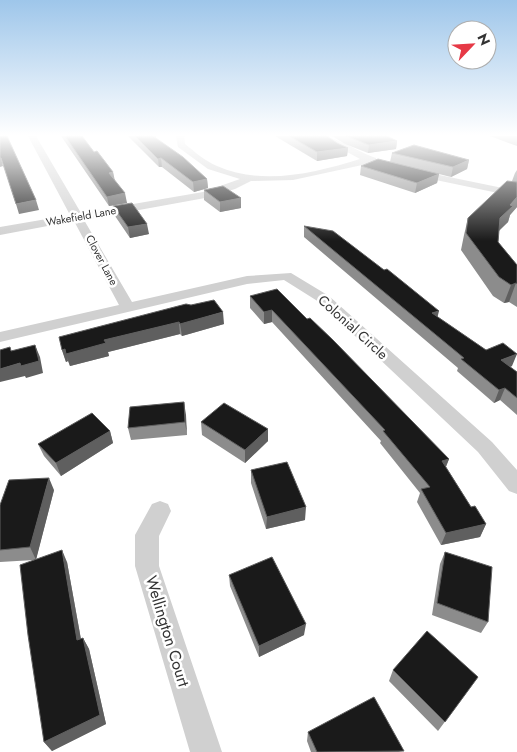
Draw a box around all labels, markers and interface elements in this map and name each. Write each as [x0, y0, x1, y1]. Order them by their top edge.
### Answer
north arrow [447, 20, 497, 70]
text: N [472, 30, 495, 49]
street label: Wakefield Lane [45, 202, 118, 230]
street label: Clover Lane [82, 232, 122, 288]
street label: Colonial Circle [314, 290, 392, 364]
street label: Wellington Court [140, 573, 195, 690]

